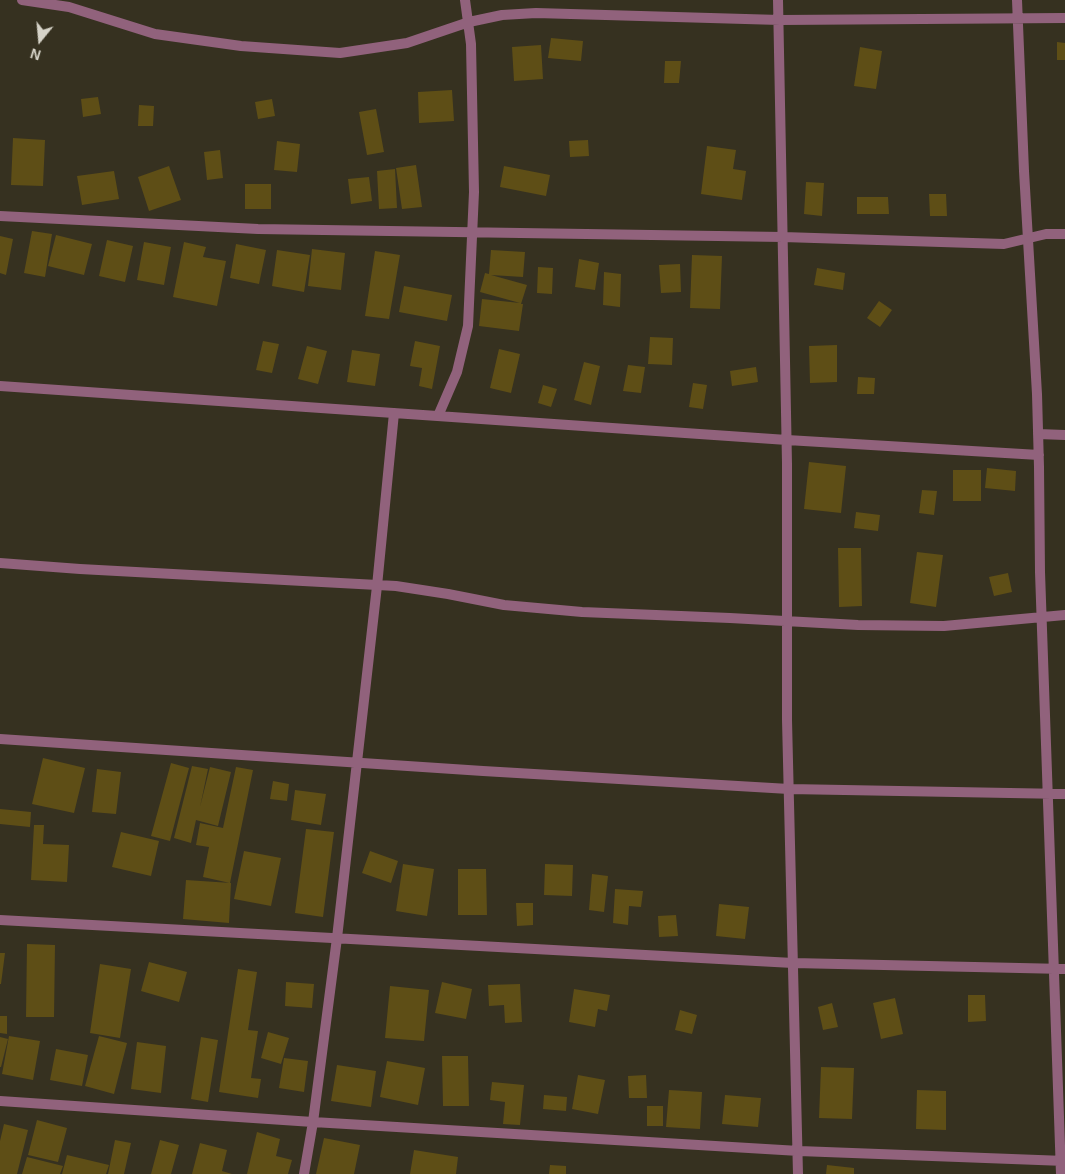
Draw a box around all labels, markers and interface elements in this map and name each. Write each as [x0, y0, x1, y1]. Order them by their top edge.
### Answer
north arrow [15, 15, 65, 65]
text: N [28, 45, 43, 63]

